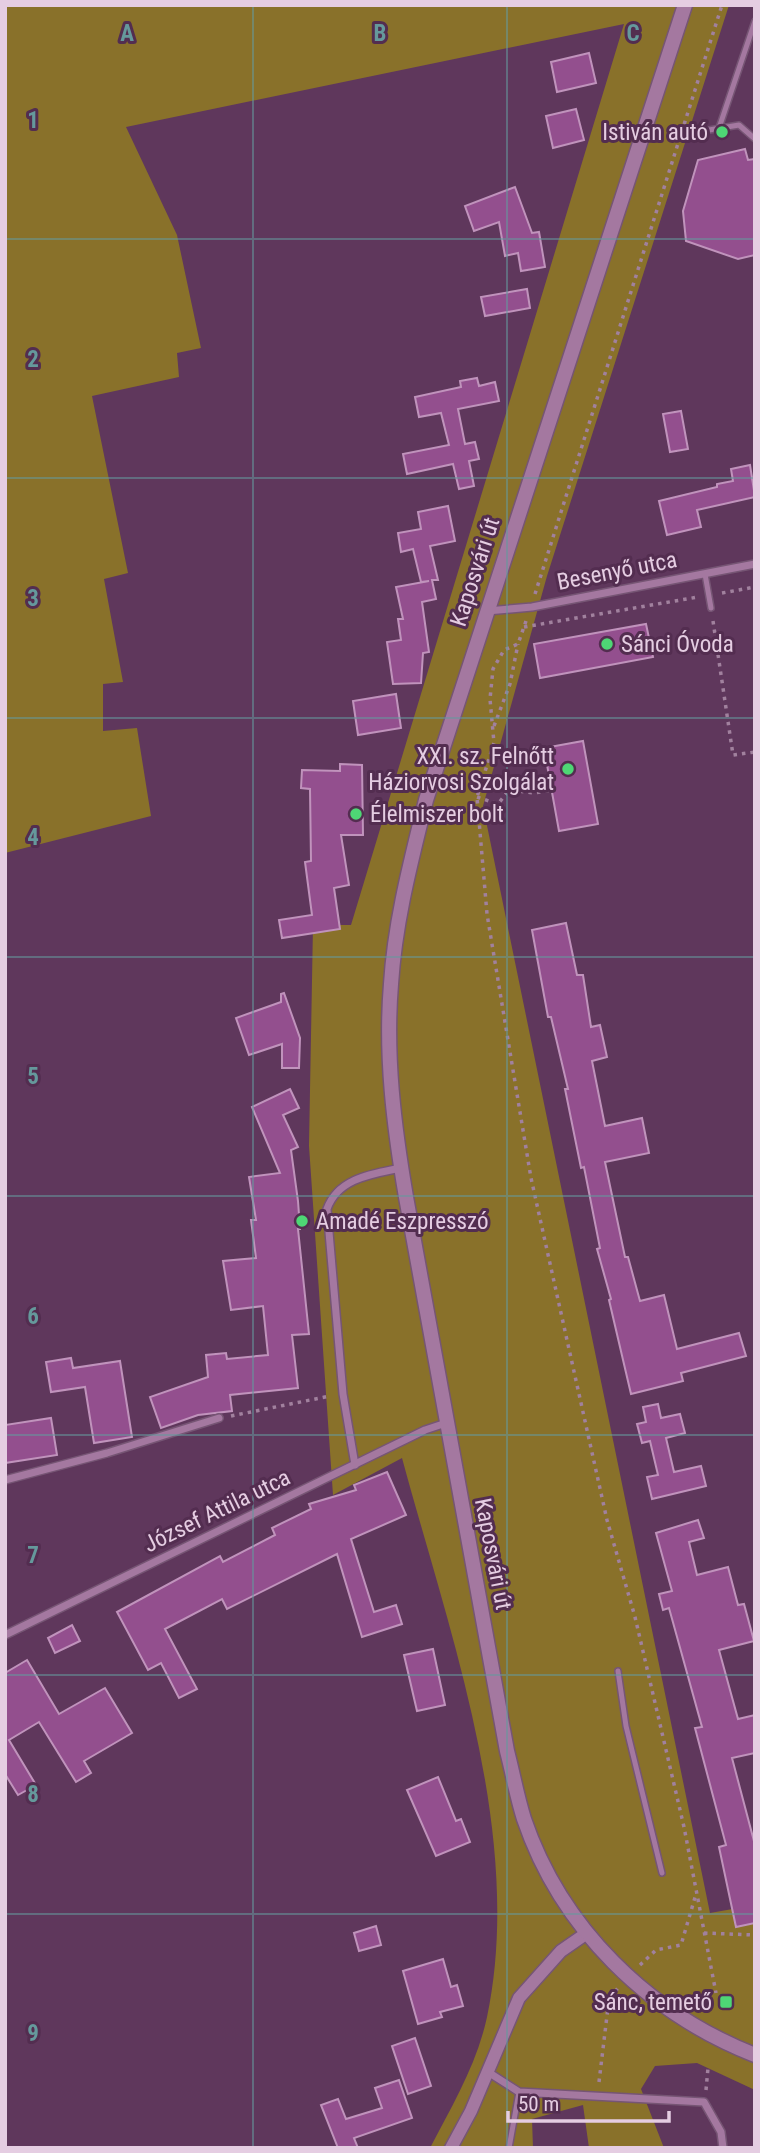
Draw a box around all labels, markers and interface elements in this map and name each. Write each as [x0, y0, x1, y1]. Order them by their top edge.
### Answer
text: A [120, 20, 134, 47]
text: B [374, 20, 386, 47]
text: C [626, 20, 640, 47]
text: 1 [27, 107, 39, 134]
place label: Istiván autó [602, 119, 708, 146]
marker: Istiván autó [714, 124, 730, 140]
text: 2 [27, 346, 39, 373]
street label: Kaposvári út [445, 514, 505, 630]
street label: Besenyő utca [555, 546, 679, 596]
text: 3 [27, 585, 39, 612]
place label: Sánci Óvoda [621, 630, 734, 658]
marker: Sánci Óvoda [599, 636, 615, 652]
place label: XXI. sz. Felnőtt Háziorvosi Szolgálat [368, 743, 554, 796]
marker: XXI. sz. Felnőtt Háziorvosi Szolgálat [560, 761, 576, 777]
place label: Élelmiszer bolt [370, 800, 504, 828]
marker: Élelmiszer bolt [348, 806, 364, 822]
text: 4 [27, 824, 39, 851]
text: 5 [27, 1063, 39, 1090]
place label: Amadé Eszpresszó [316, 1208, 488, 1235]
marker: Amadé Eszpresszó [294, 1213, 310, 1229]
text: 6 [27, 1303, 39, 1330]
street label: József Attila utca [139, 1464, 295, 1558]
street label: Kaposvári út [469, 1496, 517, 1612]
text: 7 [27, 1542, 39, 1569]
text: 8 [27, 1781, 39, 1808]
place label: Sánc, temető [594, 1989, 712, 2016]
marker: Sánc, temető [718, 1994, 734, 2010]
text: 9 [27, 2020, 39, 2047]
scale bar [508, 2080, 669, 2124]
text: 50 m [518, 2092, 559, 2116]

